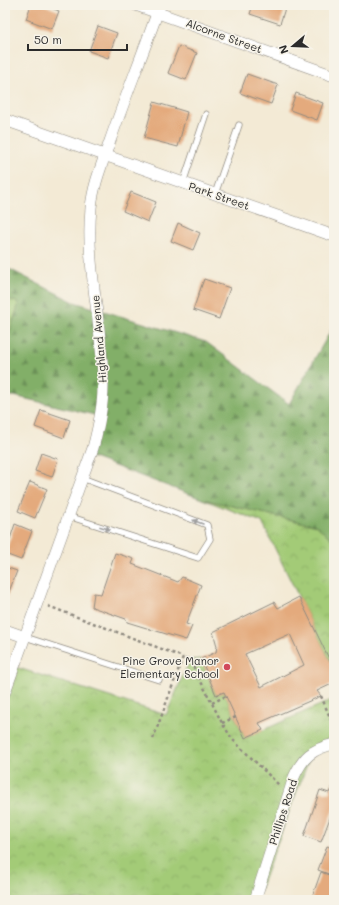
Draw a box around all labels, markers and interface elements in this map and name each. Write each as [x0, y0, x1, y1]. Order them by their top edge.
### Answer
street label: Alcorne Street [184, 15, 265, 56]
scale bar [28, 26, 127, 52]
north arrow [273, 26, 313, 66]
text: 50 m [34, 31, 62, 47]
text: N [275, 43, 292, 56]
street label: Park Street [187, 178, 252, 213]
street label: Highland Avenue [87, 294, 110, 384]
one-way arrow [192, 518, 204, 524]
one-way arrow [100, 525, 112, 531]
place label: Pine Grove Manor Elementary School [120, 653, 219, 681]
marker: Pine Grove Manor Elementary School [222, 662, 232, 672]
street label: Phillips Road [265, 777, 300, 847]

